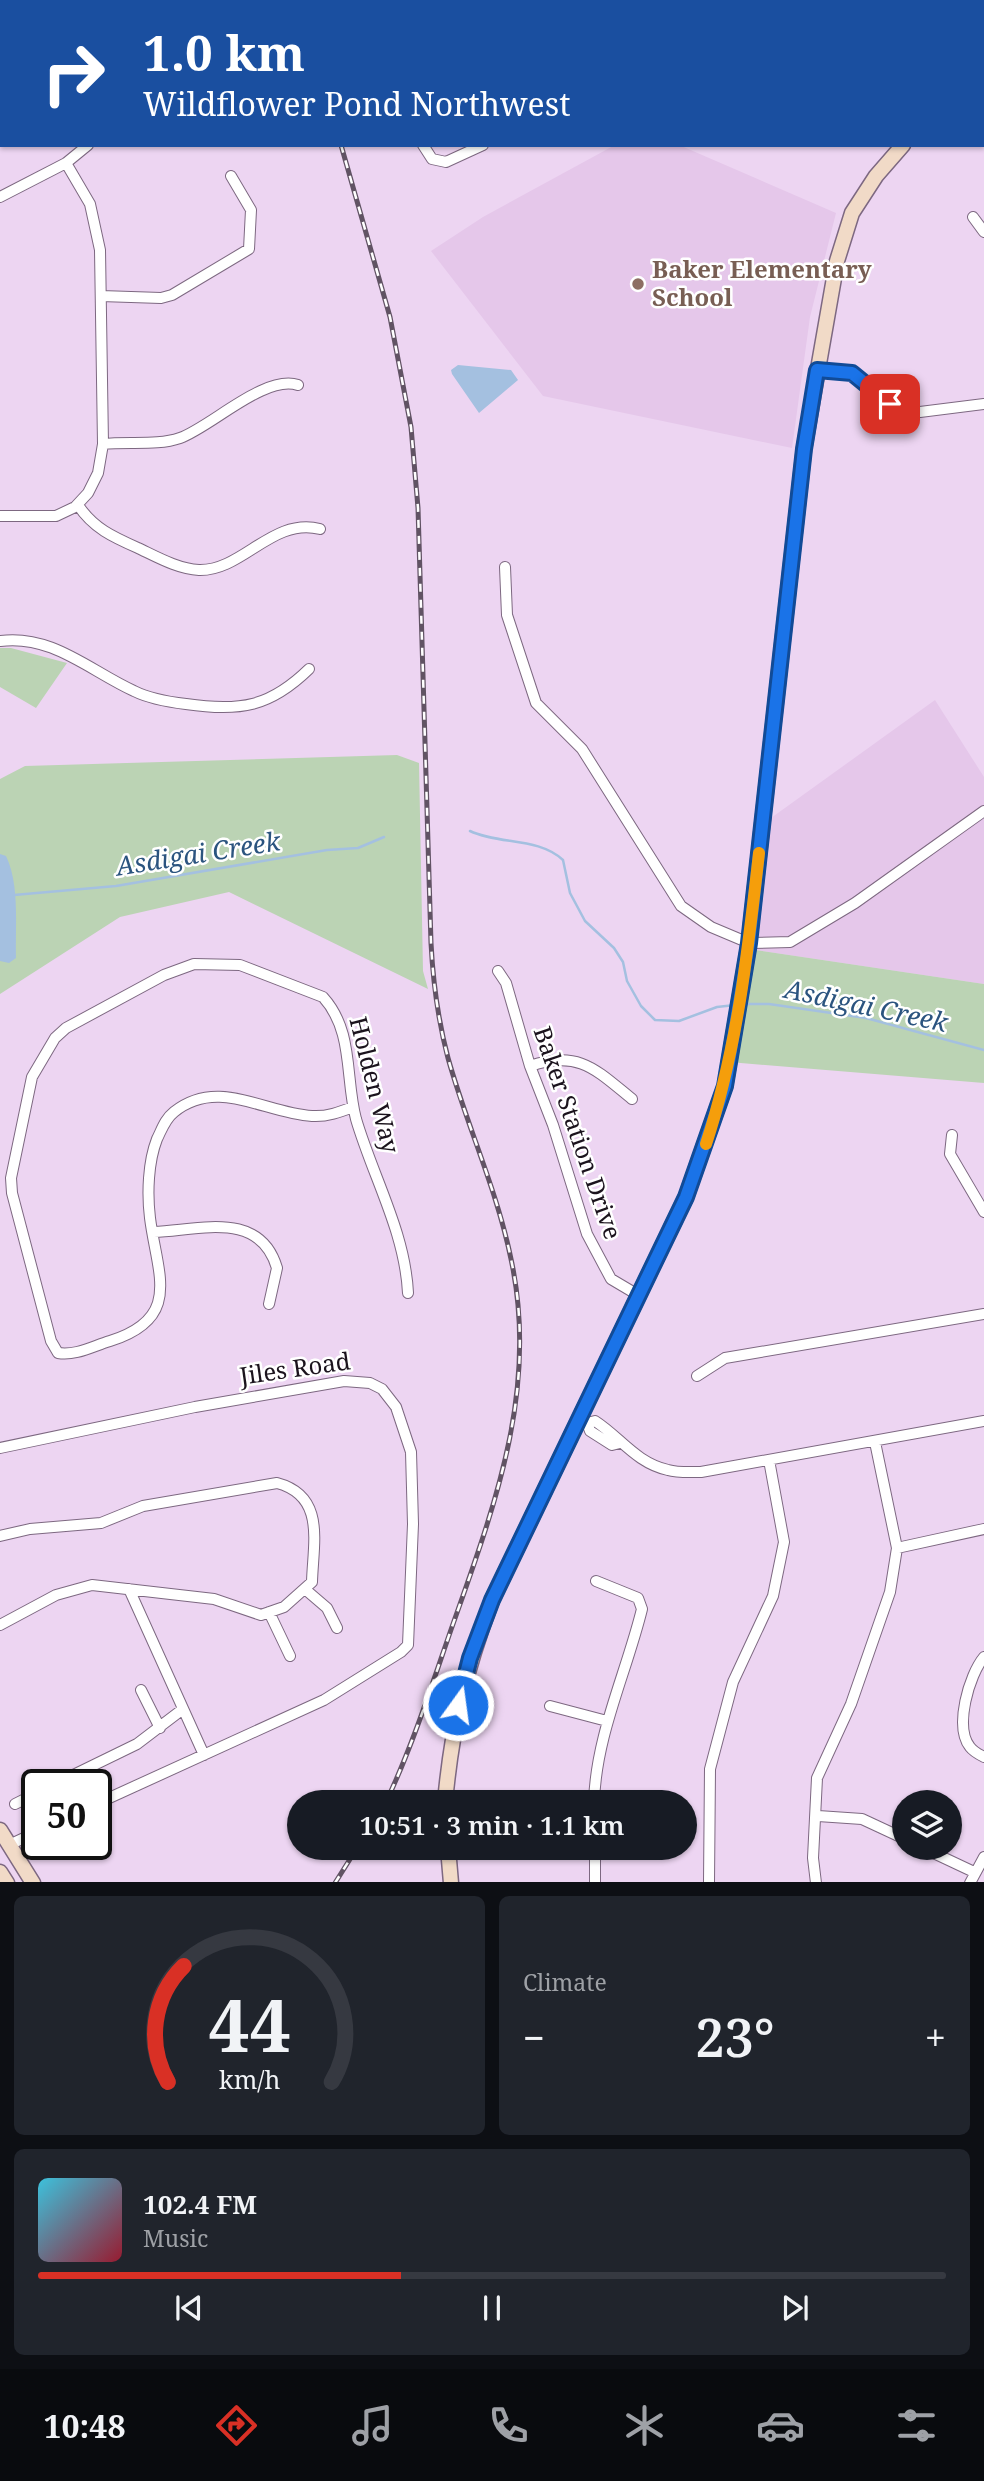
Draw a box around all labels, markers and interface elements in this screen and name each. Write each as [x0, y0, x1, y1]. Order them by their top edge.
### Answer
text: 1.0 km [143, 19, 305, 85]
icon: right [28, 28, 119, 119]
text: Wildflower Pond Northwest [143, 82, 570, 125]
place label: Baker Elementary School [652, 252, 872, 313]
marker: Baker Elementary School [630, 276, 646, 292]
pin [860, 374, 920, 434]
icon: arrive [871, 385, 909, 423]
water label: Asdigai Creek [111, 822, 284, 884]
water label: Asdigai Creek [779, 970, 952, 1040]
street label: Holden Way [343, 1013, 408, 1157]
street label: Baker Station Drive [527, 1022, 630, 1243]
street label: Jiles Road [236, 1343, 353, 1392]
position arrow [421, 1668, 495, 1742]
speed limit sign: 50 [21, 1769, 112, 1860]
map controls [892, 1790, 962, 1860]
button: layers [892, 1790, 962, 1860]
text: 10:51 · 3 min · 1.1 km [360, 1807, 624, 1843]
text: Climate [523, 1966, 607, 1998]
text: 44 [208, 1974, 291, 2073]
text: 23° [695, 2001, 775, 2072]
text: − [523, 2011, 545, 2063]
text: + [925, 2011, 946, 2063]
text: km/h [219, 2061, 280, 2095]
text: 102.4 FM [143, 2186, 257, 2222]
text: Music [143, 2222, 208, 2254]
icon: previous [170, 2289, 208, 2327]
icon: pause [473, 2289, 511, 2327]
icon: next [776, 2289, 814, 2327]
icon: directions [212, 2401, 261, 2450]
icon: music [348, 2401, 397, 2450]
icon: phone [484, 2401, 533, 2450]
icon: climate [620, 2401, 669, 2450]
icon: car [756, 2401, 805, 2450]
icon: filters [892, 2401, 941, 2450]
text: 10:48 [43, 2404, 125, 2447]

